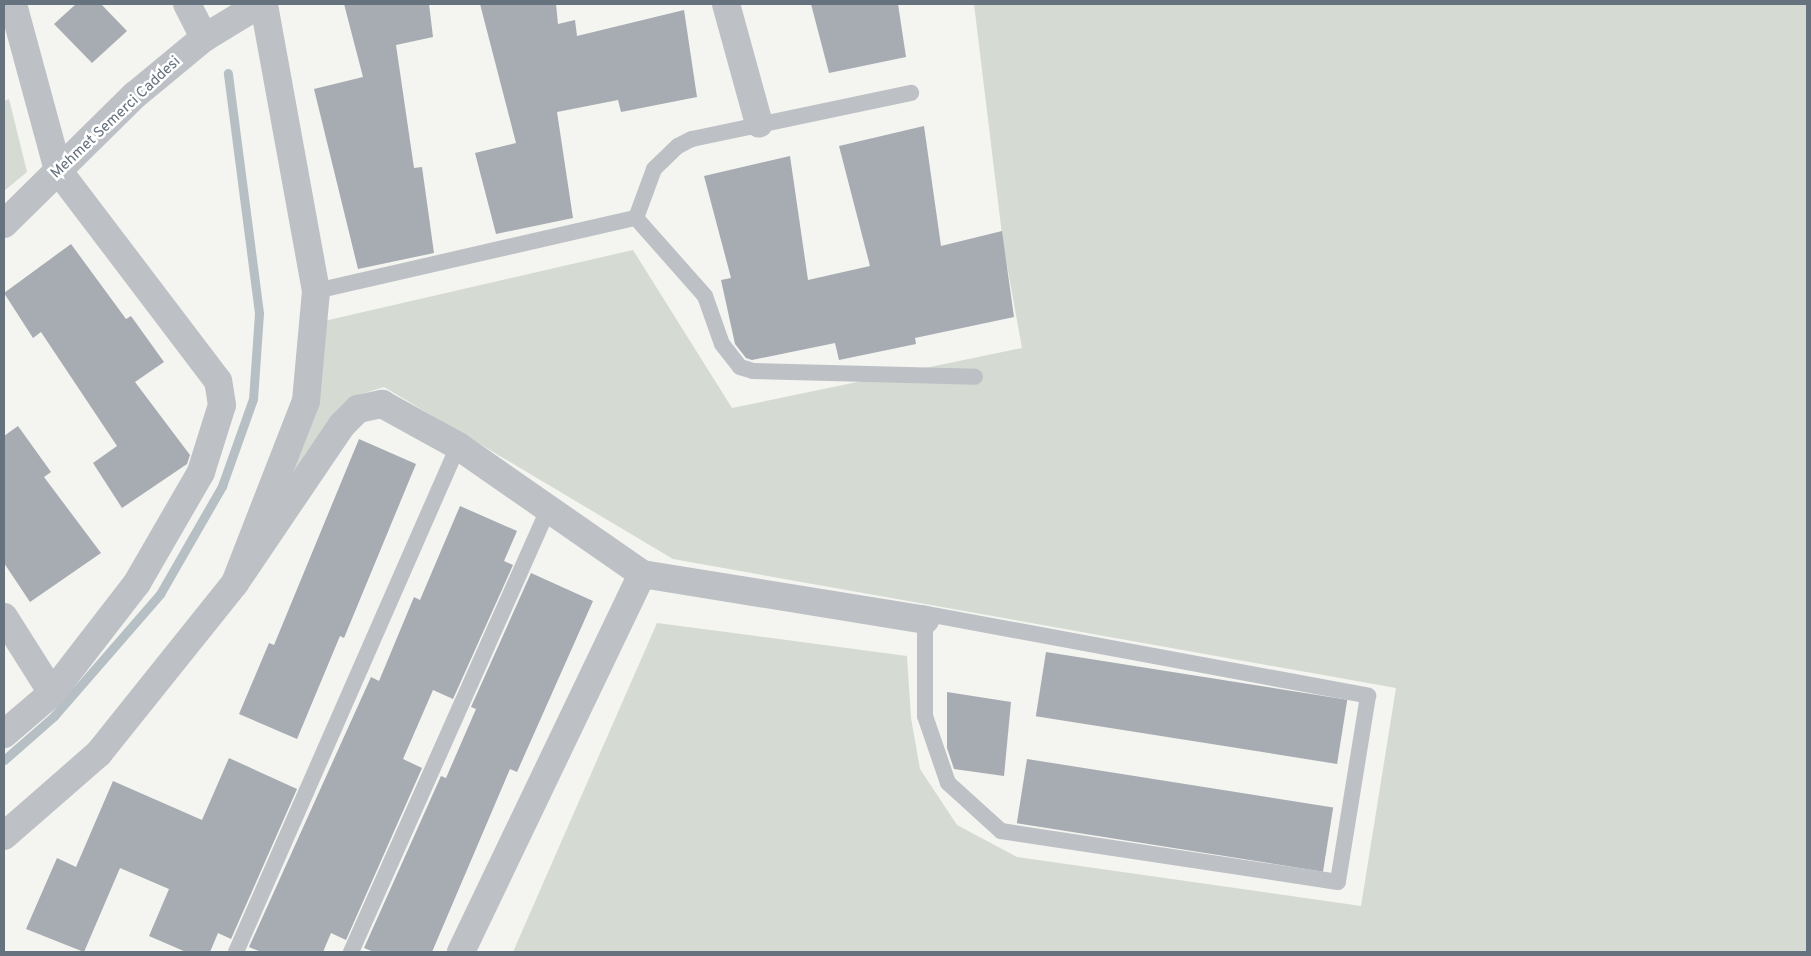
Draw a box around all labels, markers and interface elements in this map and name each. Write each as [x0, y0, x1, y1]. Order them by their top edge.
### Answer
street label: Mehmet Semerci Caddesi [47, 53, 185, 183]

